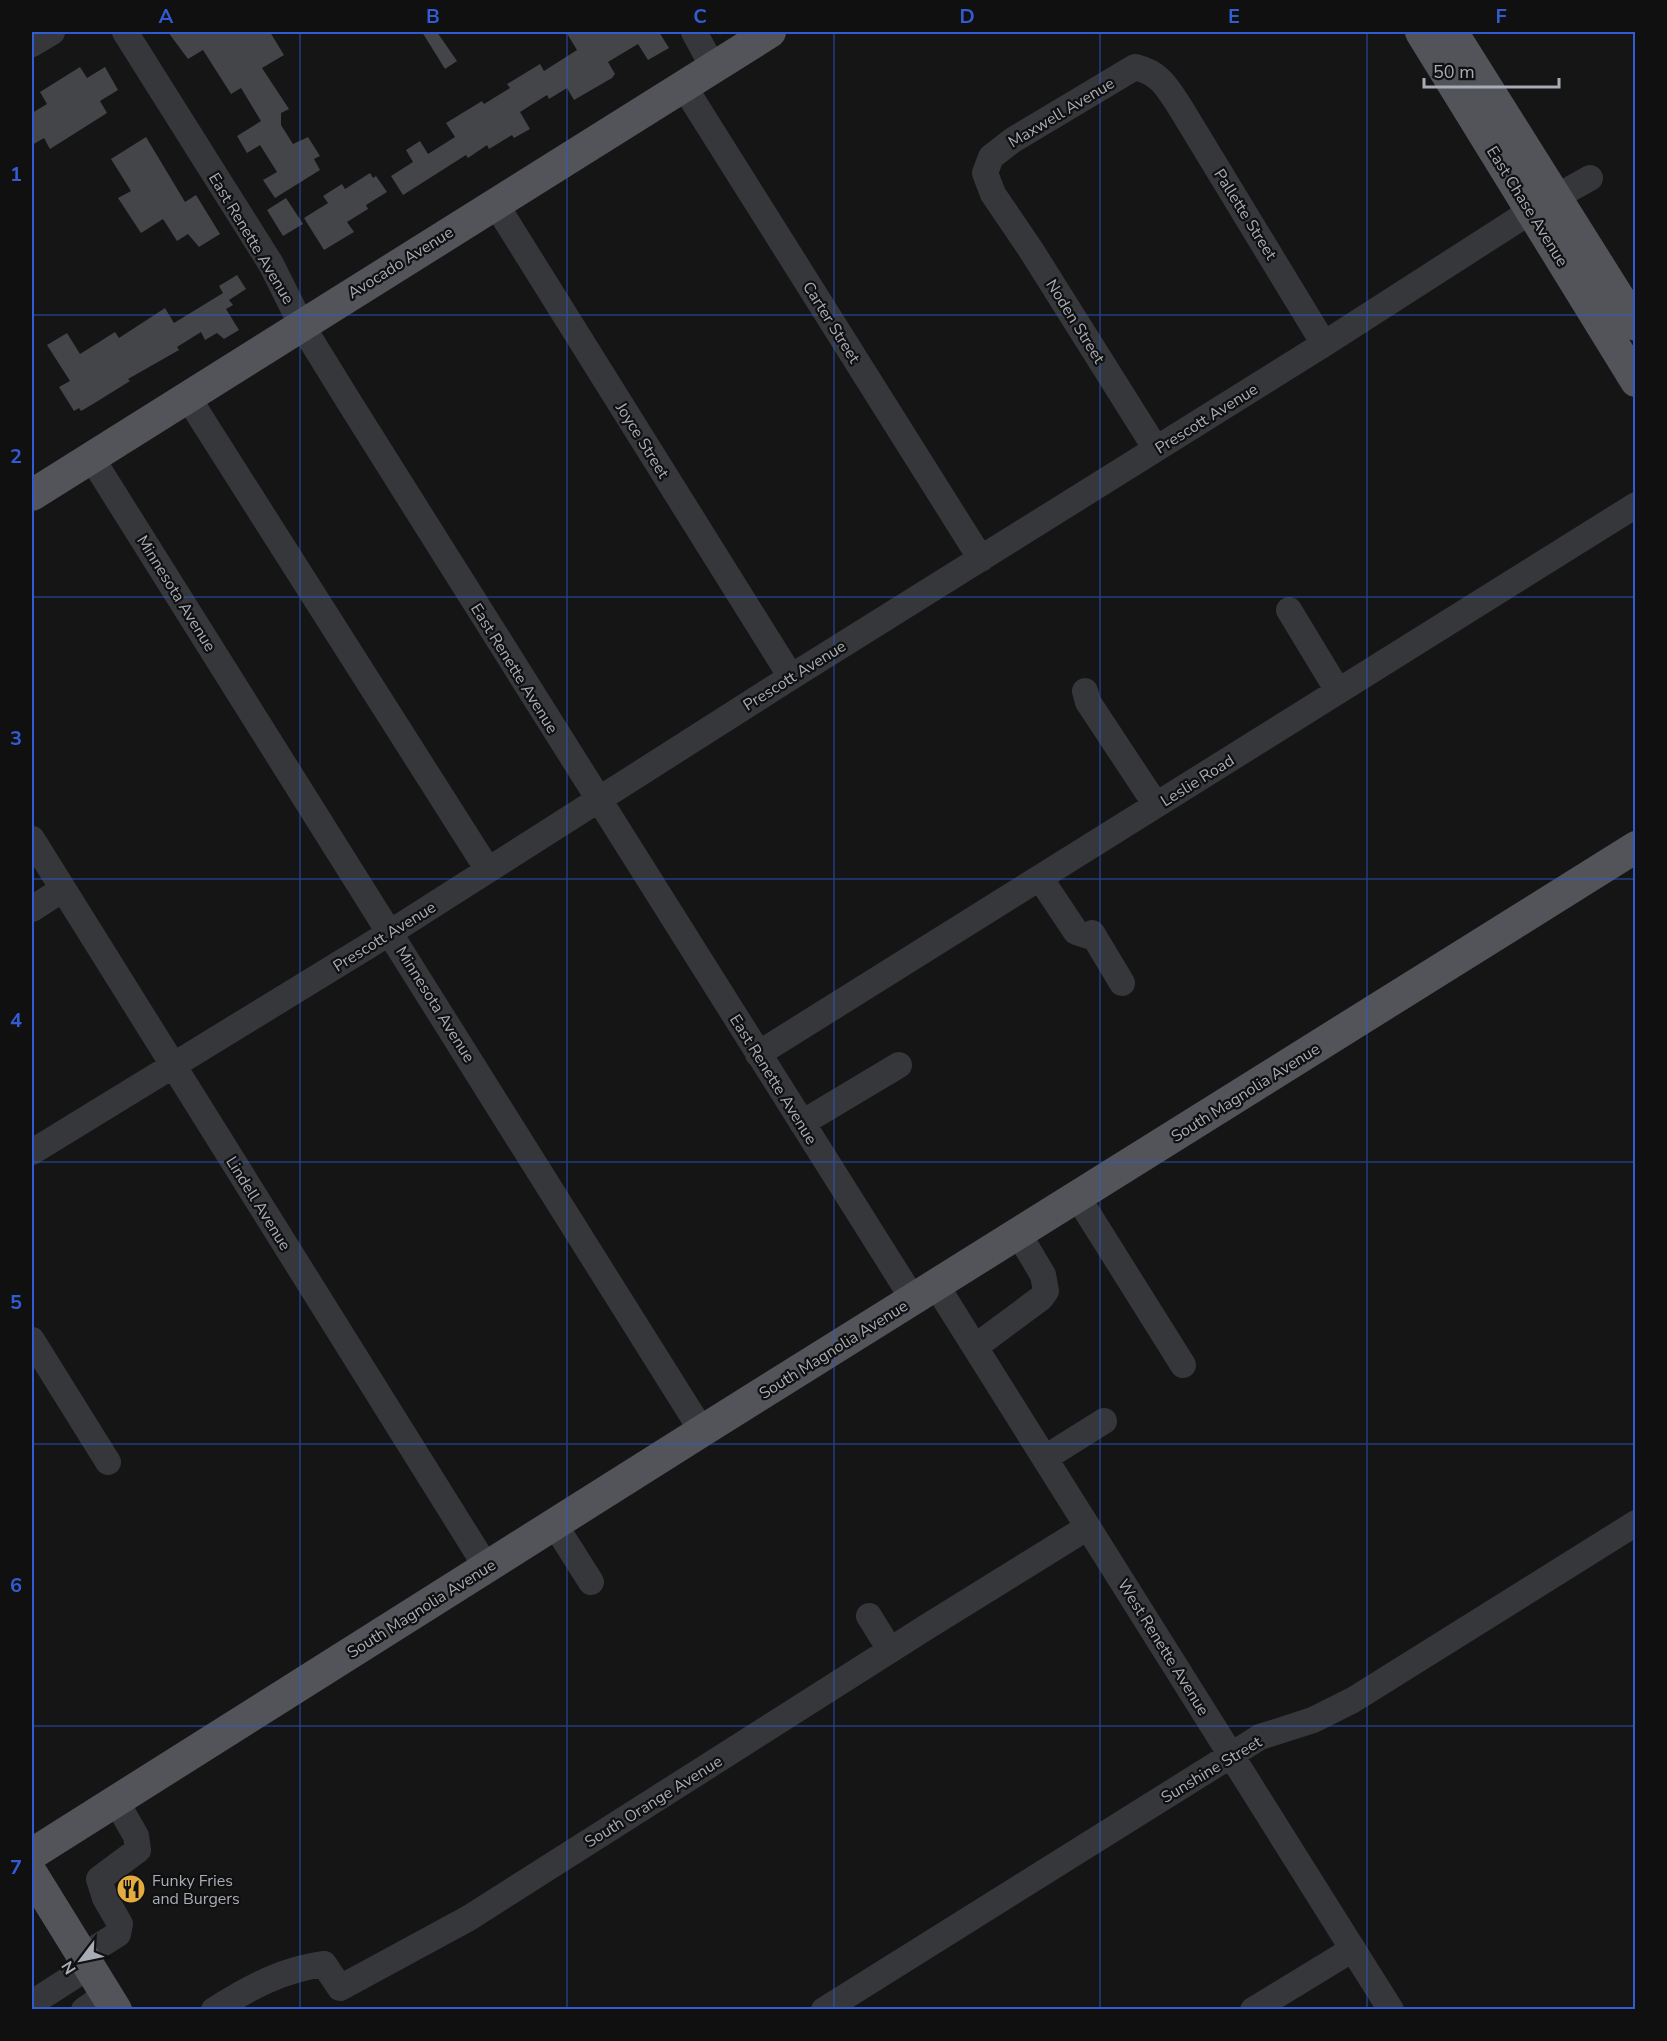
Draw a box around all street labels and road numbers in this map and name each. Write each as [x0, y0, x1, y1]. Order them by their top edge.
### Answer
street label: Maxwell Avenue [1004, 72, 1119, 153]
street label: East Chase Avenue [1481, 142, 1573, 271]
street label: Pallette Street [1208, 165, 1282, 265]
street label: East Renette Avenue [203, 169, 299, 308]
street label: Avocado Avenue [343, 221, 458, 304]
street label: Noden Street [1041, 275, 1110, 368]
street label: Carter Street [797, 277, 865, 368]
street label: Prescott Avenue [1151, 378, 1262, 459]
street label: Joyce Street [610, 398, 674, 483]
street label: Minnesota Avenue [132, 531, 221, 656]
street label: East Renette Avenue [465, 599, 563, 738]
street label: Prescott Avenue [739, 635, 850, 716]
street label: Leslie Road [1156, 749, 1239, 812]
street label: Prescott Avenue [329, 896, 440, 977]
street label: Minnesota Avenue [391, 942, 480, 1067]
street label: East Renette Avenue [724, 1010, 822, 1149]
street label: South Magnolia Avenue [1167, 1038, 1324, 1148]
street label: Lindell Avenue [220, 1152, 296, 1255]
street label: South Magnolia Avenue [755, 1295, 912, 1405]
street label: South Magnolia Avenue [343, 1554, 500, 1664]
street label: West Renette Avenue [1112, 1575, 1214, 1720]
street label: Sunshine Street [1157, 1731, 1266, 1809]
street label: South Orange Avenue [581, 1751, 727, 1853]

